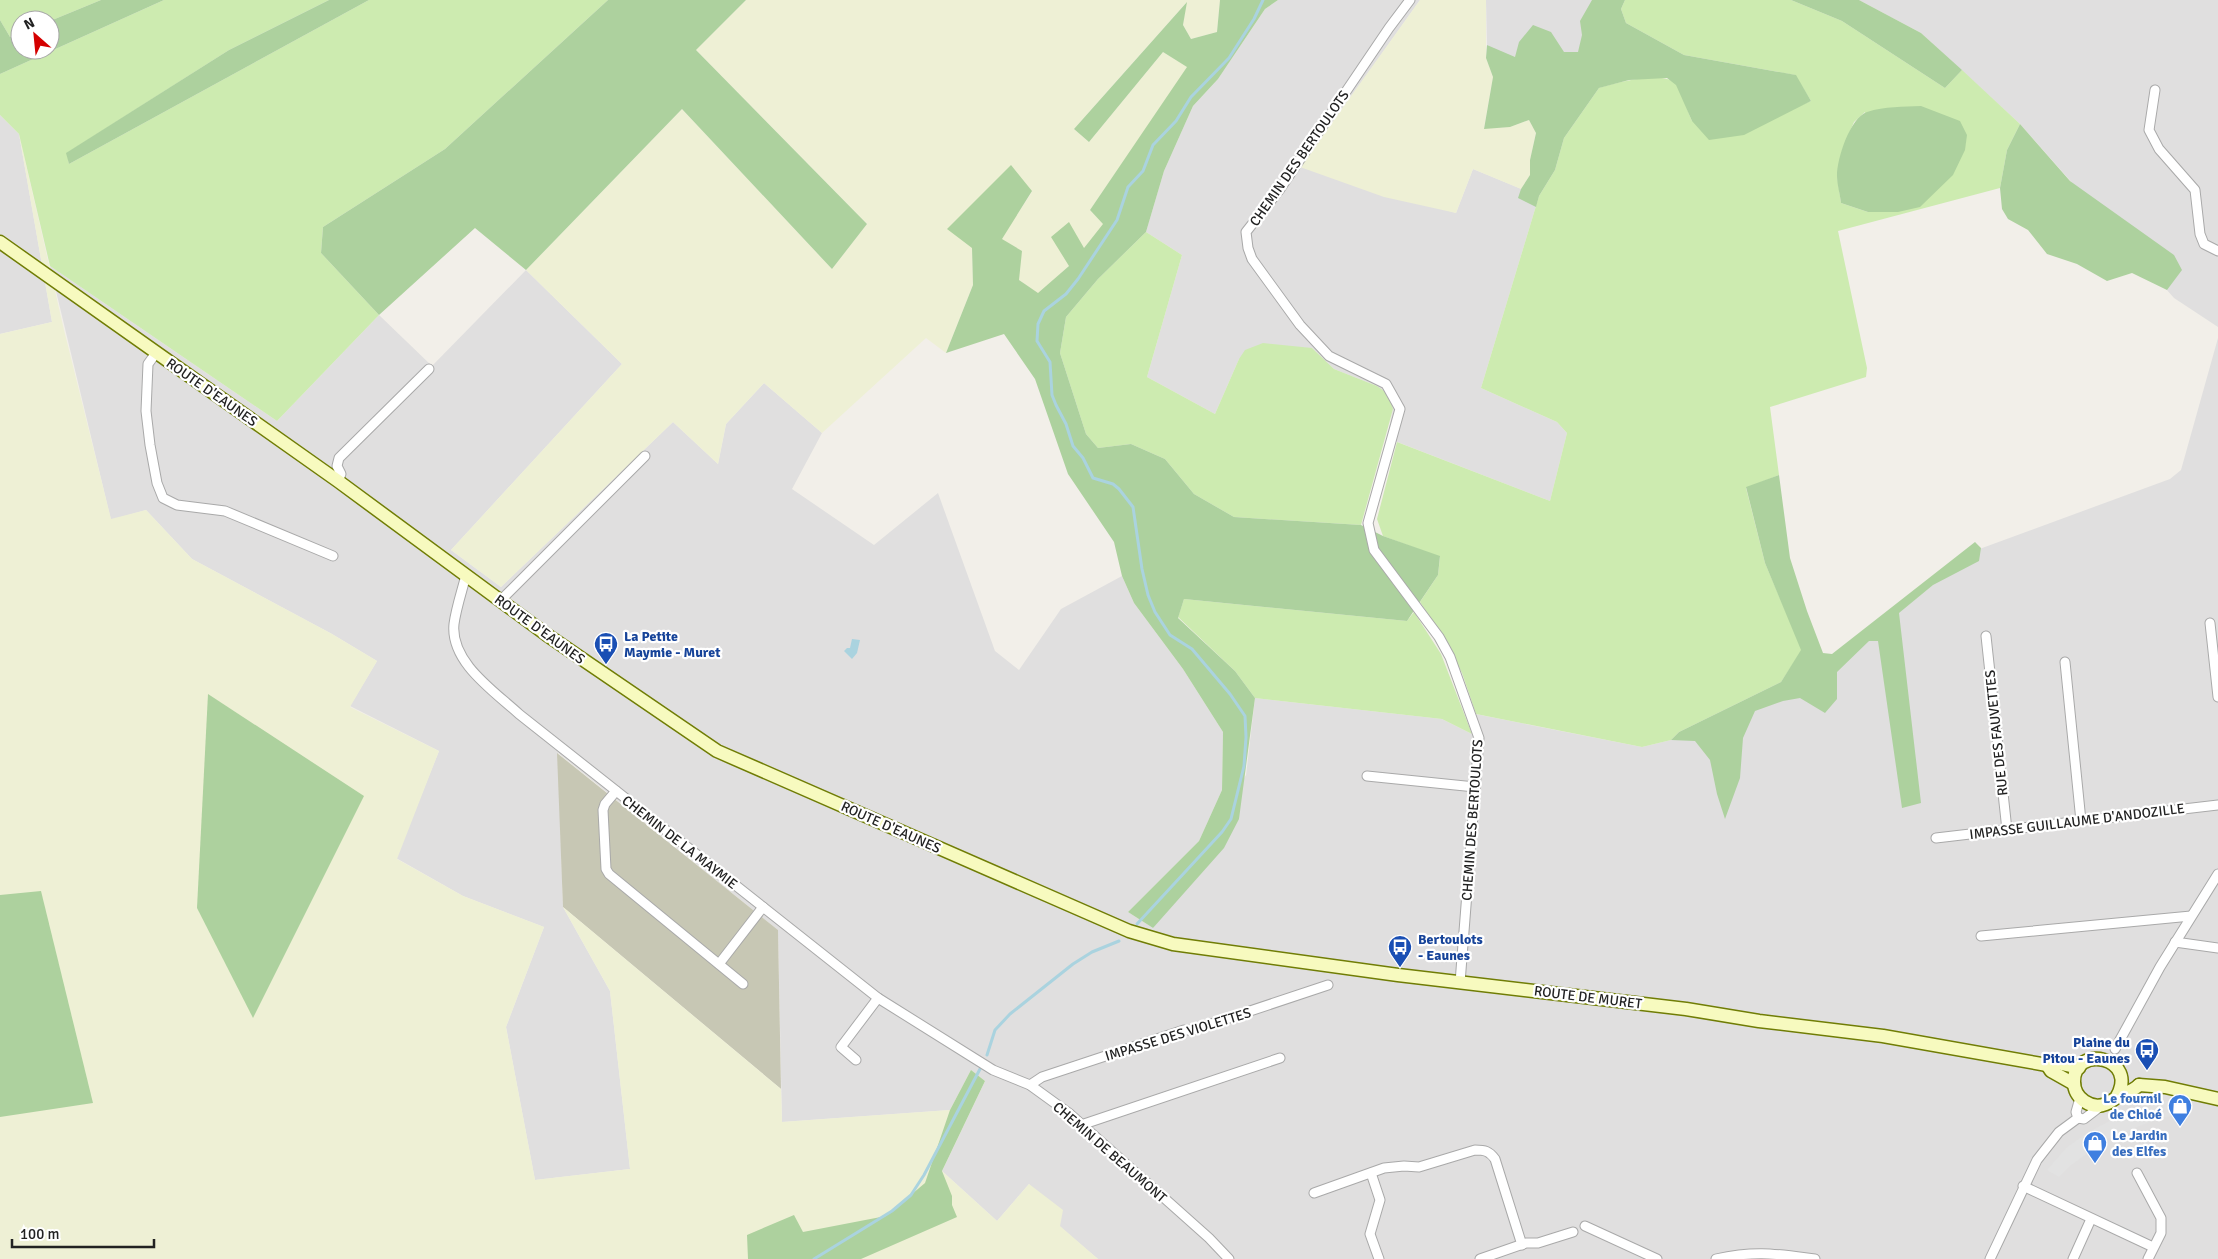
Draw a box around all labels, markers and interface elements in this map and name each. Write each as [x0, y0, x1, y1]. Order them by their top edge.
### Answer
north arrow [10, 10, 60, 60]
text: N [21, 14, 38, 34]
street label: CHEMIN DES BERTOULOTS [1246, 87, 1353, 229]
street label: ROUTE D'EAUNES [163, 355, 261, 430]
street label: ROUTE D'EAUNES [491, 591, 588, 668]
place label: La Petite Maymie - Muret [624, 628, 721, 661]
bus stop icon: La Petite Maymie - Muret [593, 631, 619, 665]
street label: RUE DES FAUVETTES [1981, 669, 2012, 797]
street label: CHEMIN DES BERTOULOTS [1458, 739, 1487, 901]
street label: CHEMIN DE LA MAYMIE [619, 792, 741, 893]
street label: ROUTE D'EAUNES [838, 798, 944, 857]
street label: IMPASSE GUILLAUME D'ANDOZILLE [1969, 800, 2186, 843]
place label: Bertoulots - Eaunes [1418, 931, 1483, 964]
bus stop icon: Bertoulots - Eaunes [1387, 934, 1413, 968]
street label: ROUTE DE MURET [1533, 982, 1643, 1013]
street label: IMPASSE DES VIOLETTES [1103, 1004, 1253, 1065]
place label: Plaine du Pitou - Eaunes [2042, 1034, 2130, 1067]
bus stop icon: Plaine du Pitou - Eaunes [2134, 1037, 2160, 1071]
place label: Le fournil de Chloé [2103, 1090, 2163, 1123]
shop icon: Le fournil de Chloé [2167, 1093, 2193, 1127]
street label: CHEMIN DE BEAUMONT [1049, 1098, 1170, 1206]
place label: Le Jardin des Elfes [2112, 1127, 2168, 1160]
shop icon: Le Jardin des Elfes [2082, 1130, 2108, 1164]
scale bar [12, 1216, 155, 1248]
text: 100 m [20, 1225, 60, 1243]

